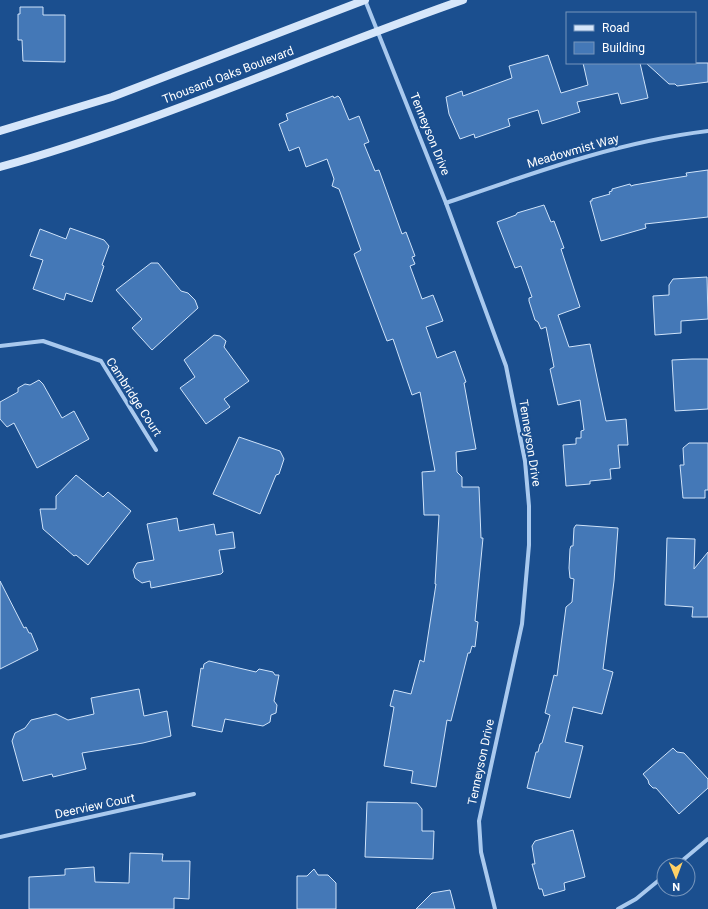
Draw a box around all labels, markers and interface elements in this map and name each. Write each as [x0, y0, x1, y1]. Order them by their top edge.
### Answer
legend [566, 12, 696, 64]
text: Road [602, 21, 630, 35]
text: Building [602, 41, 645, 55]
street label: Thousand Oaks Boulevard [160, 43, 296, 107]
street label: Tenneyson Drive [407, 91, 453, 177]
street label: Meadowmist Way [525, 131, 621, 171]
street label: Cambridge Court [103, 355, 165, 439]
street label: Tenneyson Drive [516, 399, 544, 487]
street label: Tenneyson Drive [465, 718, 497, 806]
street label: Deerview Court [54, 791, 136, 821]
north arrow [656, 857, 696, 897]
text: N [672, 880, 680, 893]

